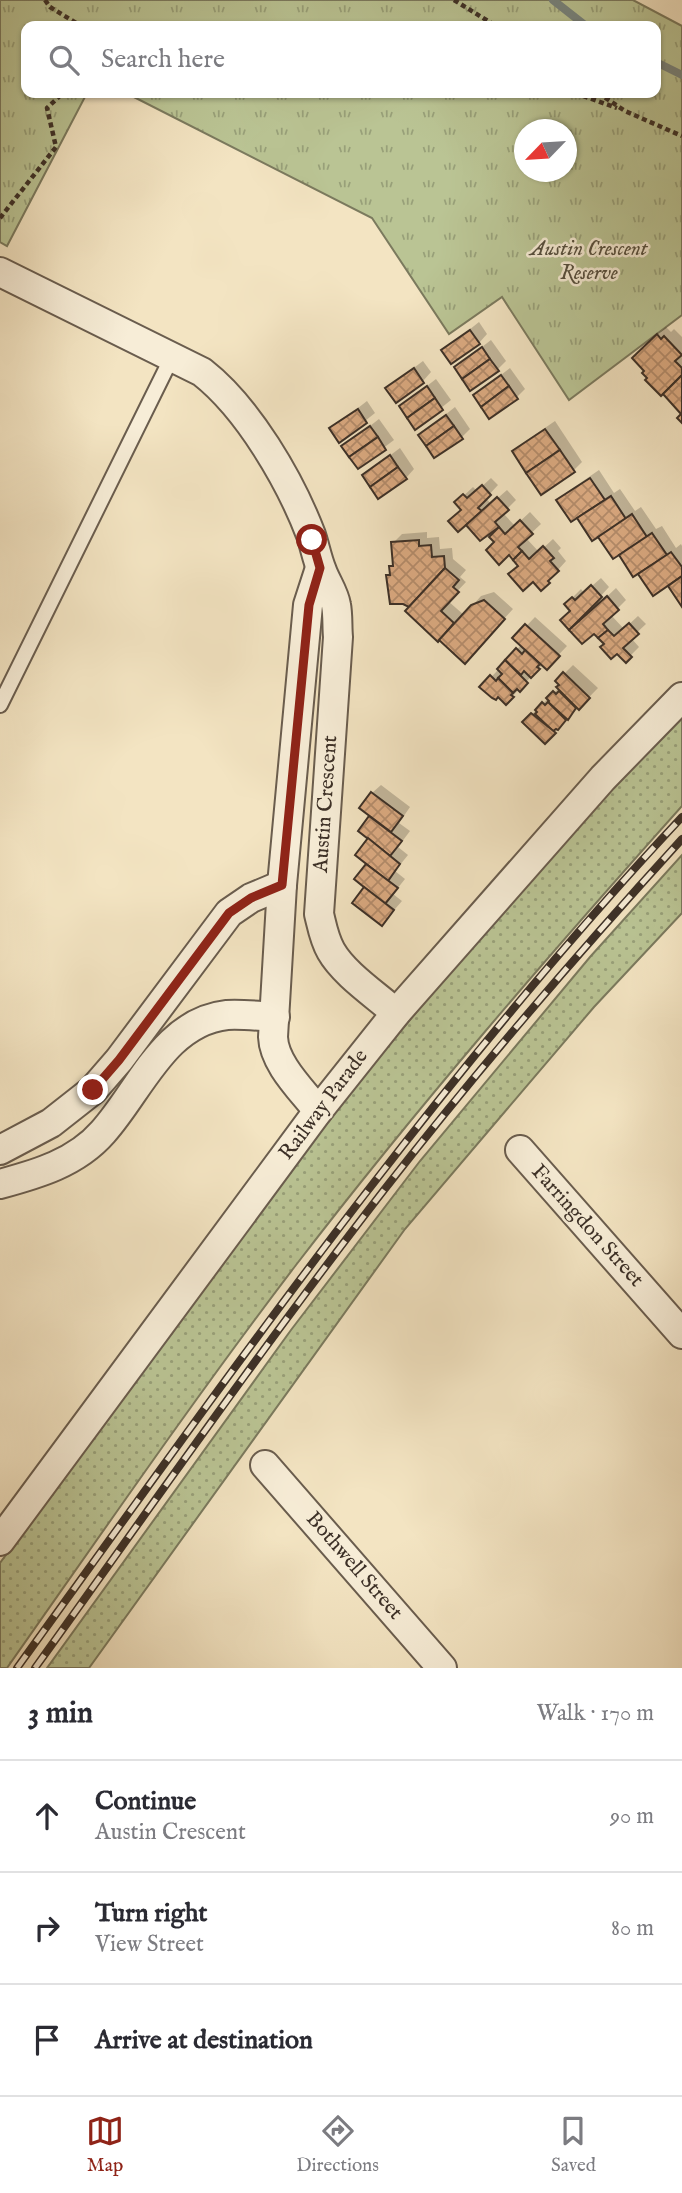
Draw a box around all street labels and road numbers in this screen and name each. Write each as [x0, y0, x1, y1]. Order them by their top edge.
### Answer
street label: Austin Crescent [308, 734, 344, 875]
street label: Railway Parade [273, 1044, 375, 1166]
street label: Farringdon Street [525, 1159, 649, 1293]
street label: Bothwell Street [300, 1506, 408, 1626]

